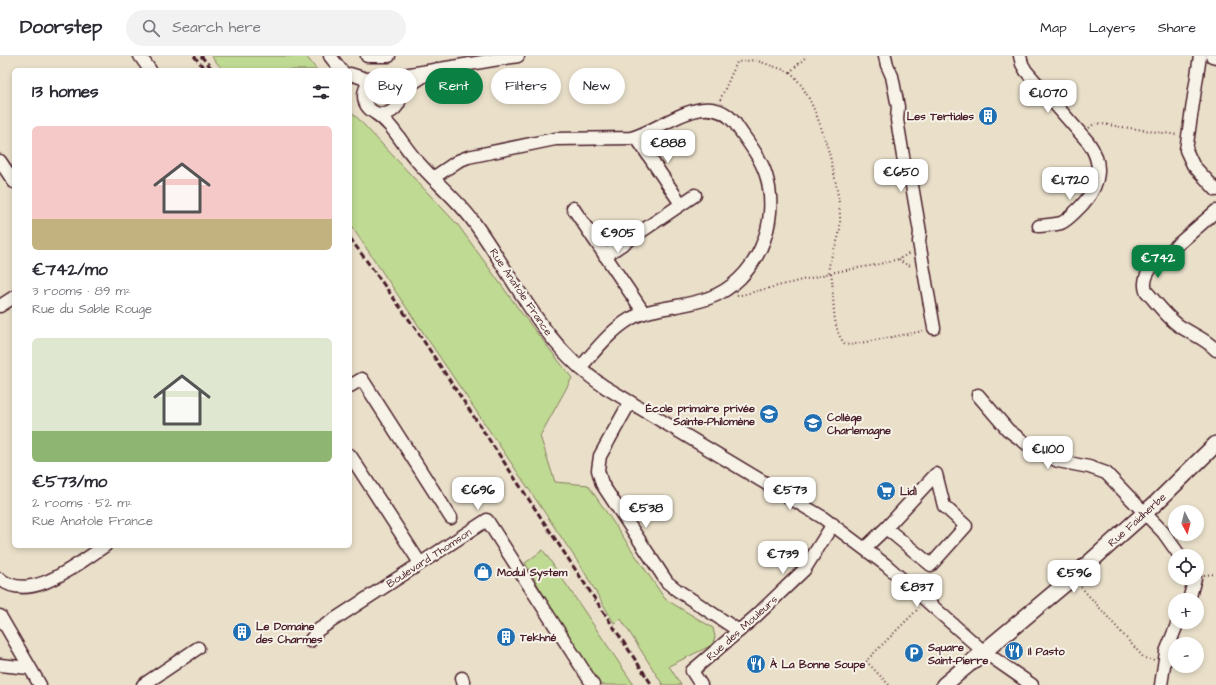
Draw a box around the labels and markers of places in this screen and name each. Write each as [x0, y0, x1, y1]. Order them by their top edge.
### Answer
pin: €1,070 [1015, 80, 1081, 114]
building icon: Les Tertiales [977, 105, 999, 127]
place label: Les Tertiales [907, 109, 974, 124]
pin: €888 [644, 130, 692, 164]
pin: €650 [877, 159, 925, 193]
pin: €1,720 [1037, 167, 1103, 201]
pin: €905 [594, 220, 642, 254]
pin: €742 [1134, 245, 1182, 279]
place label: École primaire privée Sainte-Philomène [646, 401, 755, 429]
school or university icon: École primaire privée Sainte-Philomène [758, 403, 780, 425]
place label: Collège Charlemagne [827, 410, 891, 440]
school or university icon: Collège Charlemagne [802, 412, 824, 434]
pin: €1,100 [1015, 436, 1081, 470]
pin: €696 [454, 477, 502, 511]
pin: €573 [766, 477, 814, 511]
supermarket icon: Lidl [875, 480, 897, 502]
place label: Lidl [900, 484, 917, 499]
pin: €538 [622, 495, 670, 529]
pin: €739 [759, 541, 807, 575]
pin: €596 [1050, 560, 1098, 594]
shop icon: Modul System [472, 561, 494, 583]
place label: Modul System [497, 565, 568, 582]
pin: €837 [893, 574, 941, 608]
place label: Le Domaine des Charmes [255, 619, 323, 647]
building icon: Le Domaine des Charmes [231, 621, 253, 643]
building icon: Tekhné [495, 626, 517, 648]
place label: Tekhné [519, 630, 557, 645]
place label: Square Saint-Pierre [927, 640, 988, 668]
restaurant icon: Il Pasto [1003, 640, 1025, 662]
parking icon: Square Saint-Pierre [903, 642, 925, 664]
place label: Il Pasto [1028, 644, 1065, 659]
restaurant icon: À La Bonne Soupe [745, 653, 767, 675]
place label: À La Bonne Soupe [769, 657, 865, 673]

